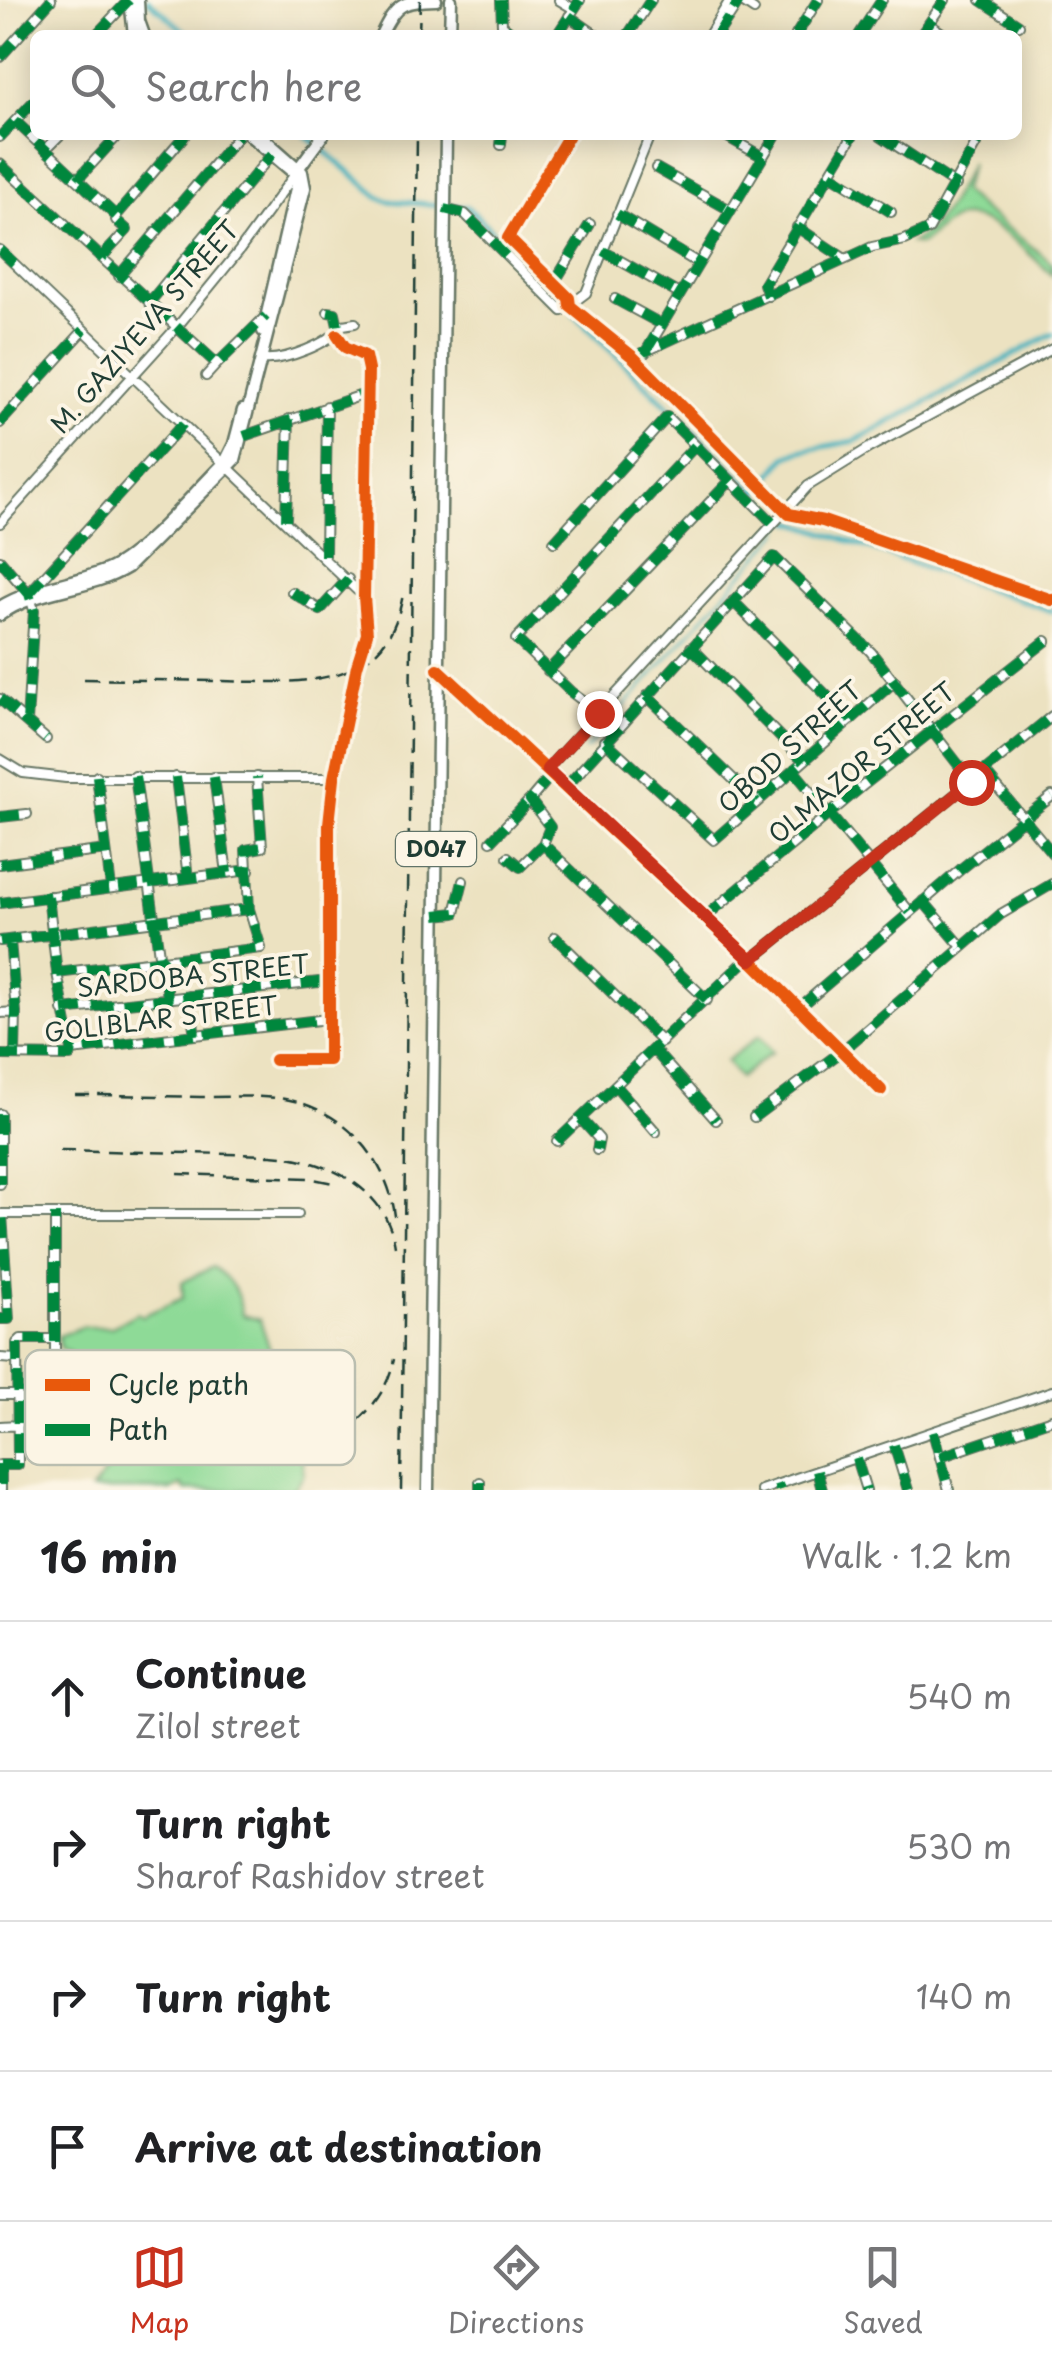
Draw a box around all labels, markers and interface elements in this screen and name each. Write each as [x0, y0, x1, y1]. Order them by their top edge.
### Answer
search box [30, 30, 1022, 140]
text: Search here [145, 57, 362, 114]
icon: search [65, 58, 120, 113]
street label: M. GAZIYEVA STREET [41, 211, 248, 441]
street label: OBOD STREET [709, 671, 870, 821]
street label: OLMAZOR STREET [759, 672, 964, 852]
route end [577, 691, 623, 737]
route start [949, 760, 995, 806]
road number: D047 [396, 832, 476, 866]
street label: SARDOBA STREET [75, 944, 312, 1006]
street label: GOLIBLAR STREET [42, 985, 280, 1051]
legend [25, 1350, 355, 1465]
text: Cycle path [108, 1362, 249, 1405]
text: Path [108, 1407, 168, 1450]
text: 16 min [40, 1524, 178, 1587]
text: Walk · 1.2 km [801, 1531, 1012, 1579]
text: Continue [135, 1644, 306, 1701]
icon: ahead [40, 1669, 95, 1724]
text: 540 m [907, 1672, 1012, 1720]
text: Zilol street [135, 1701, 301, 1749]
text: Turn right [135, 1794, 331, 1851]
icon: right [40, 1819, 95, 1874]
text: 530 m [906, 1822, 1012, 1870]
text: Sharof Rashidov street [135, 1851, 485, 1899]
text: Turn right [135, 1968, 331, 2025]
icon: right [40, 1969, 95, 2024]
text: 140 m [916, 1972, 1012, 2020]
text: Arrive at destination [135, 2118, 543, 2175]
icon: arrive [40, 2119, 95, 2174]
tab: Map [129, 2240, 189, 2343]
tab: Directions [448, 2240, 584, 2343]
tab: Saved [843, 2240, 923, 2343]

